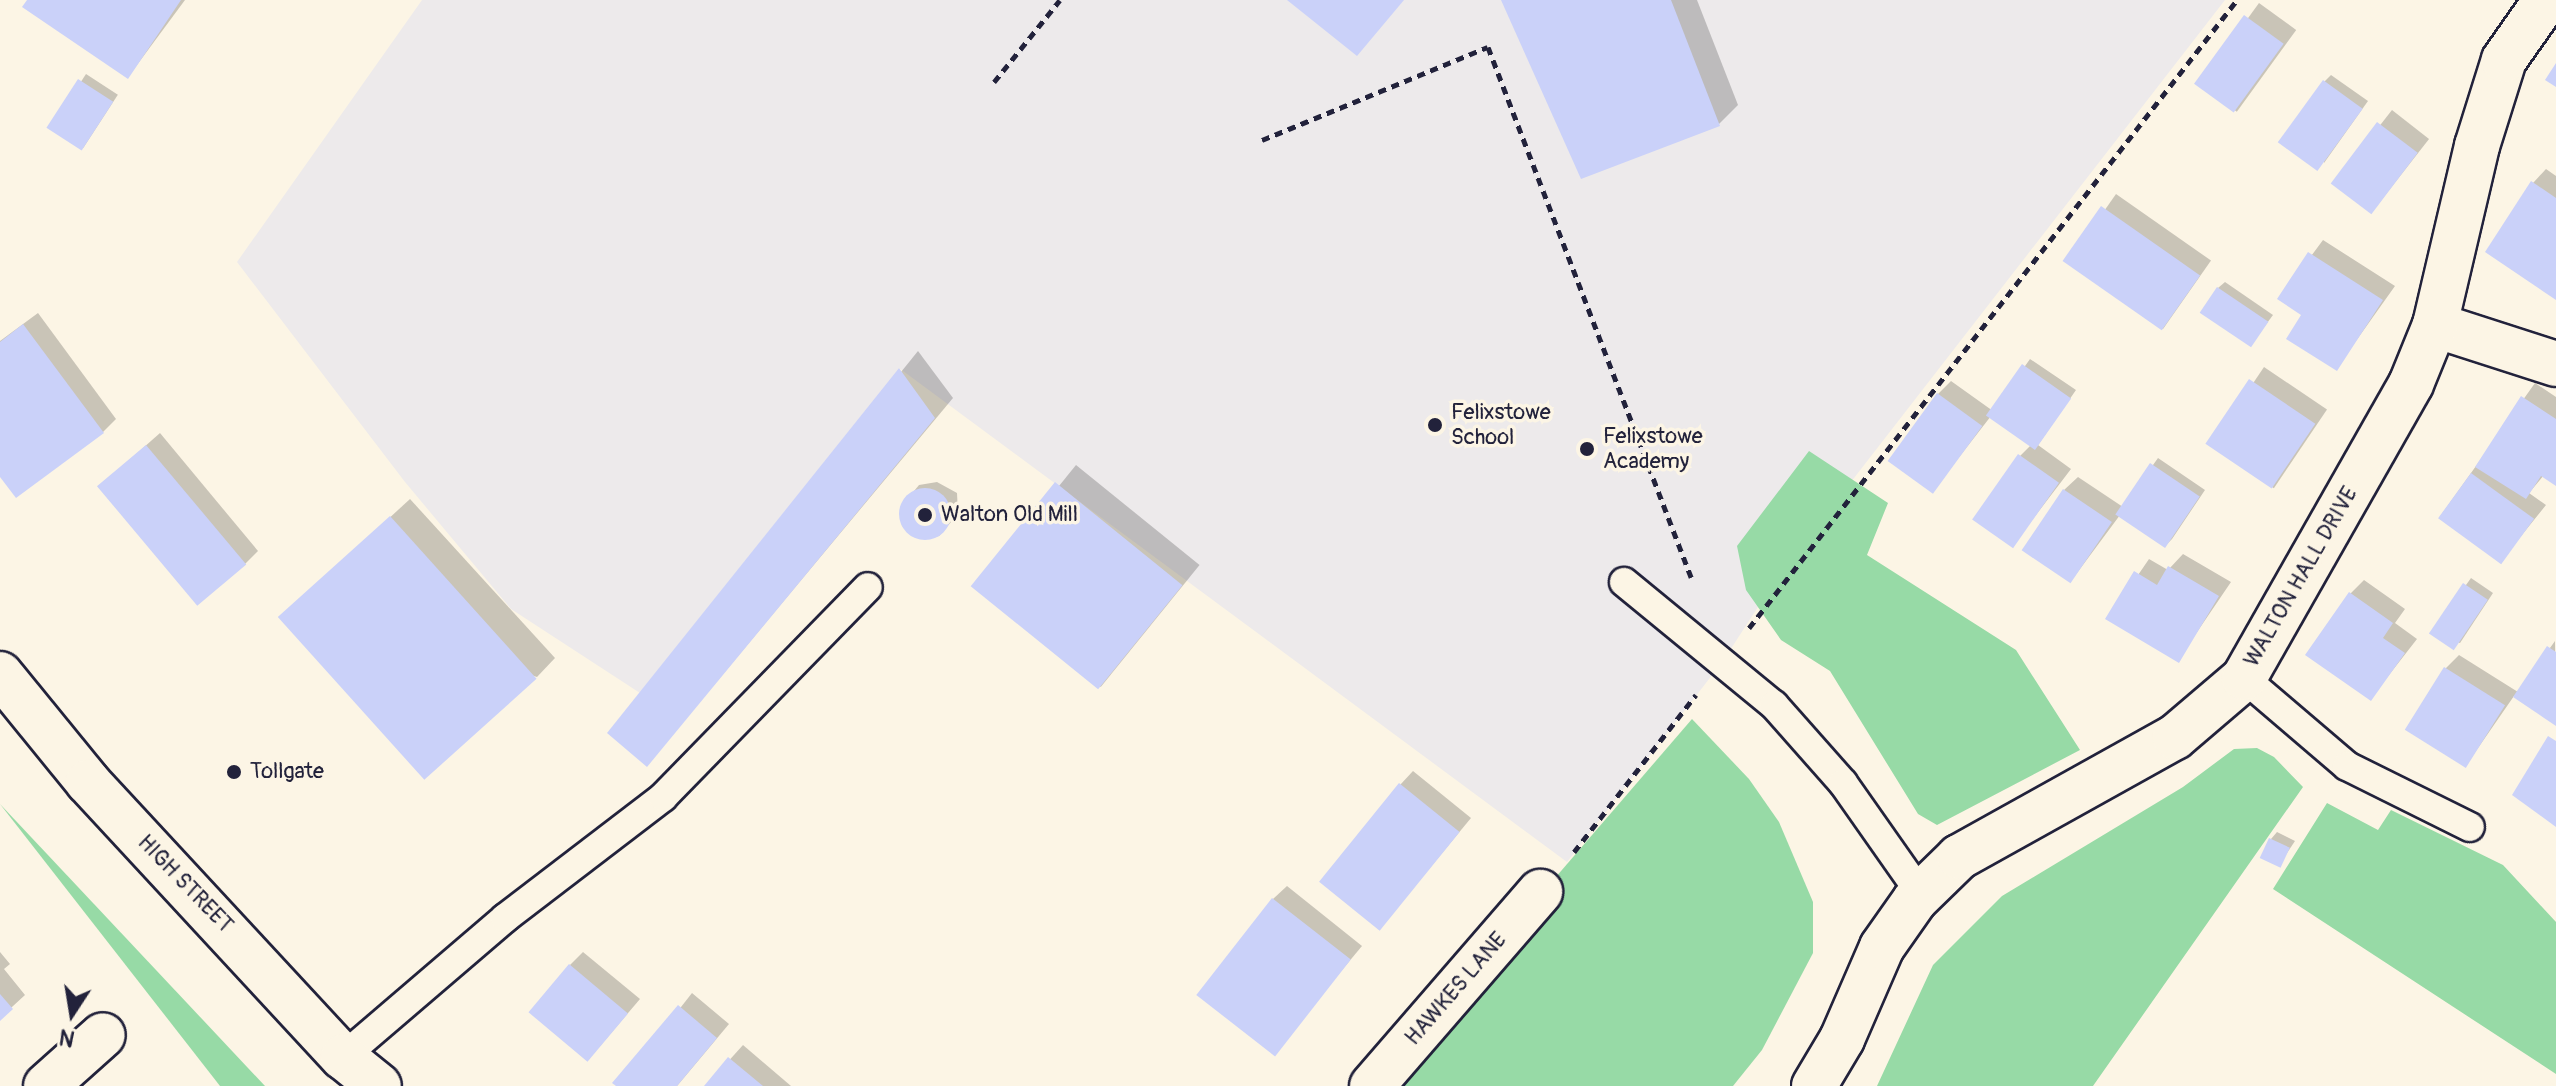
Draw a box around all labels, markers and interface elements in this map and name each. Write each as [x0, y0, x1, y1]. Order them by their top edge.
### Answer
place label: Felixstowe School [1451, 399, 1551, 450]
marker: Felixstowe School [1426, 416, 1444, 434]
place label: Felixstowe Academy [1603, 423, 1703, 474]
marker: Felixstowe Academy [1578, 440, 1596, 458]
street label: WALTON HALL DRIVE [2239, 482, 2363, 672]
place label: Walton Old Mill [941, 502, 1078, 528]
marker: Walton Old Mill [916, 506, 934, 524]
place label: Tollgate [250, 759, 324, 785]
marker: Tollgate [225, 763, 243, 781]
street label: HIGH STREET [132, 830, 238, 938]
street label: HAWKES LANE [1400, 927, 1512, 1051]
north arrow [32, 974, 112, 1054]
text: N [57, 1022, 77, 1053]

